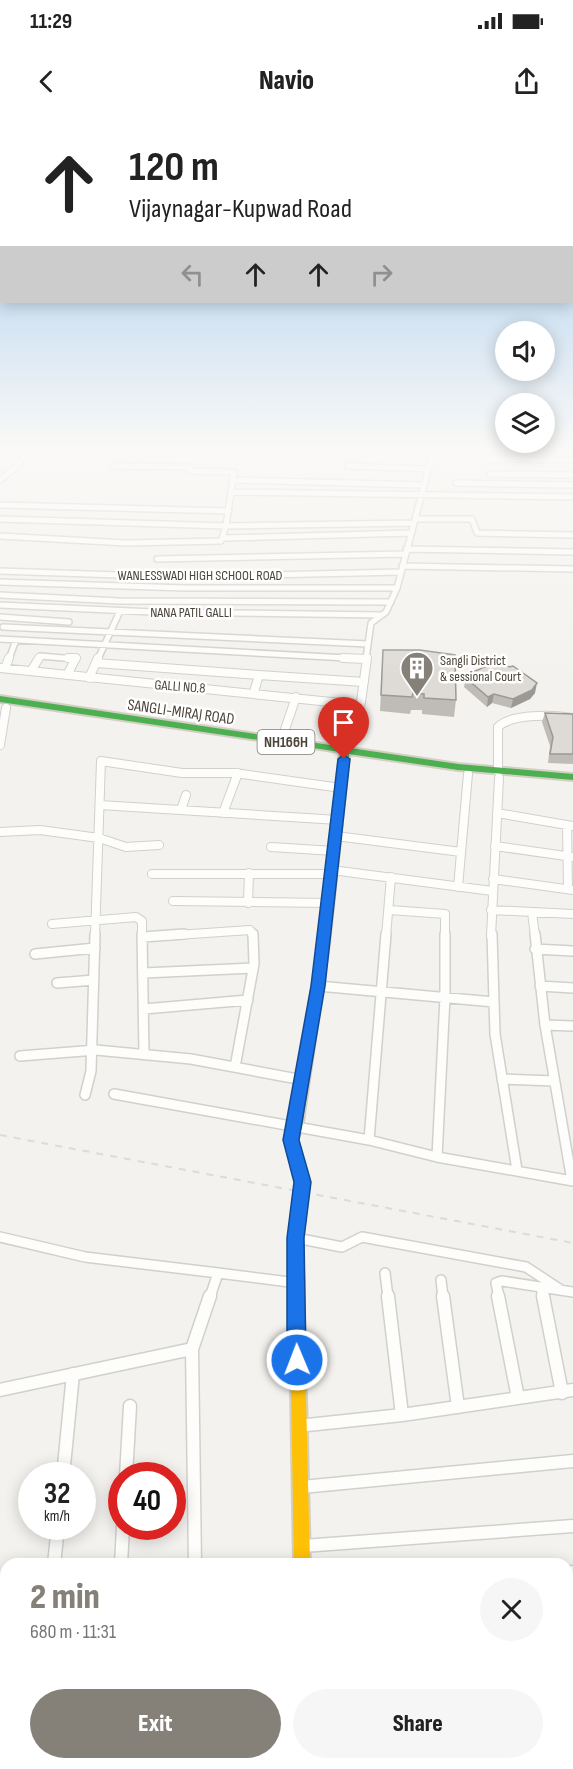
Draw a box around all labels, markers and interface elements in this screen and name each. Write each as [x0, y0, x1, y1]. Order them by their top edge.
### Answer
text: 11:29 [30, 8, 72, 35]
icon: back [30, 65, 63, 98]
text: Navio [259, 65, 314, 97]
icon: share [510, 65, 543, 98]
text: 120 m [129, 142, 219, 193]
icon: ahead [30, 144, 108, 222]
text: Vijaynagar-Kupwad Road [129, 193, 352, 225]
icon: left [176, 258, 209, 291]
icon: ahead [239, 258, 272, 291]
icon: ahead [302, 258, 335, 291]
icon: right [365, 258, 398, 291]
map controls [495, 321, 555, 453]
button: sound [495, 321, 555, 381]
button: layers [495, 393, 555, 453]
street label: WANLESSWADI HIGH SCHOOL ROAD [118, 567, 283, 584]
street label: NANA PATIL GALLI [150, 604, 232, 621]
building icon: Sangli District & sessional Court [399, 650, 435, 697]
place label: Sangli District & sessional Court [440, 652, 521, 685]
street label: GALLI NO.8 [154, 676, 206, 697]
street label: SANGLI-MIRAJ ROAD [126, 696, 236, 729]
pin [318, 697, 369, 759]
icon: arrive [327, 706, 360, 739]
road number: NH166H [258, 730, 314, 754]
position arrow [265, 1328, 329, 1392]
speed limit sign: 40 [108, 1462, 186, 1540]
text: 32 [44, 1476, 70, 1512]
text: km/h [44, 1507, 70, 1526]
text: 2 min [30, 1576, 100, 1619]
button: close [480, 1578, 543, 1641]
text: 680 m · 11:31 [30, 1620, 116, 1644]
button: Exit [30, 1689, 281, 1758]
button: Share [293, 1689, 543, 1758]

